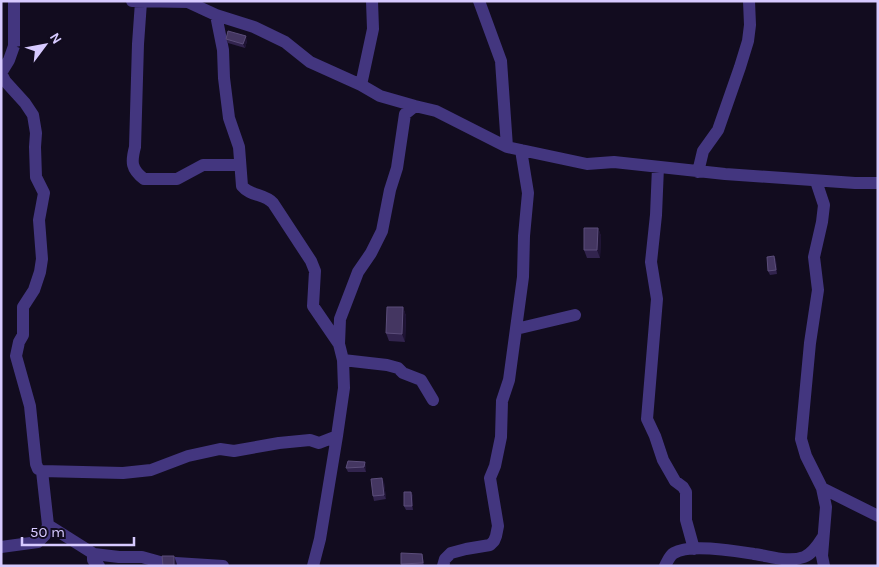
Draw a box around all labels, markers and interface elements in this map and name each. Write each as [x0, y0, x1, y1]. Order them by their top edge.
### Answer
north arrow [20, 20, 70, 70]
text: N [46, 30, 65, 47]
scale bar [22, 514, 135, 546]
text: 50 m [30, 523, 65, 541]

